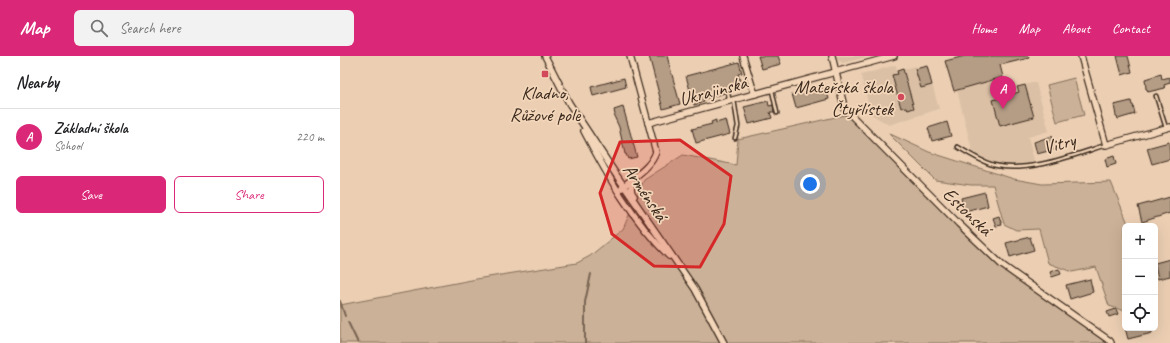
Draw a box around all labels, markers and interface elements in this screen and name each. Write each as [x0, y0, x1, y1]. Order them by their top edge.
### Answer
search box [74, 10, 354, 46]
text: Map [20, 16, 50, 40]
icon: search [88, 17, 110, 39]
text: Search here [120, 19, 181, 38]
text: Home [971, 20, 997, 37]
text: Map [1019, 20, 1040, 37]
text: About [1062, 20, 1090, 37]
text: Contact [1112, 20, 1150, 37]
marker: Kladno, Růžové pole [540, 69, 550, 79]
street label: Ukrajinská [677, 70, 751, 112]
text: Nearby [16, 72, 59, 93]
place label: Mateřská škola Čtyřlístek [794, 75, 895, 121]
pin: A [990, 76, 1016, 109]
place label: Kladno, Růžové pole [510, 81, 582, 127]
marker: Mateřská škola Čtyřlístek [896, 92, 906, 102]
text: Základní škola [54, 119, 128, 138]
street label: Vitry [1040, 128, 1080, 160]
text: A [26, 129, 32, 145]
text: 220 m [296, 129, 324, 145]
text: School [54, 138, 82, 154]
street label: Arménská [617, 159, 674, 227]
your location [800, 174, 820, 194]
button: Save [16, 176, 166, 213]
button: Share [174, 176, 324, 213]
street label: Estonská [937, 182, 998, 242]
map controls [1122, 223, 1158, 331]
button: + [1122, 223, 1158, 259]
button: − [1122, 259, 1158, 295]
button: locate [1122, 295, 1158, 331]

